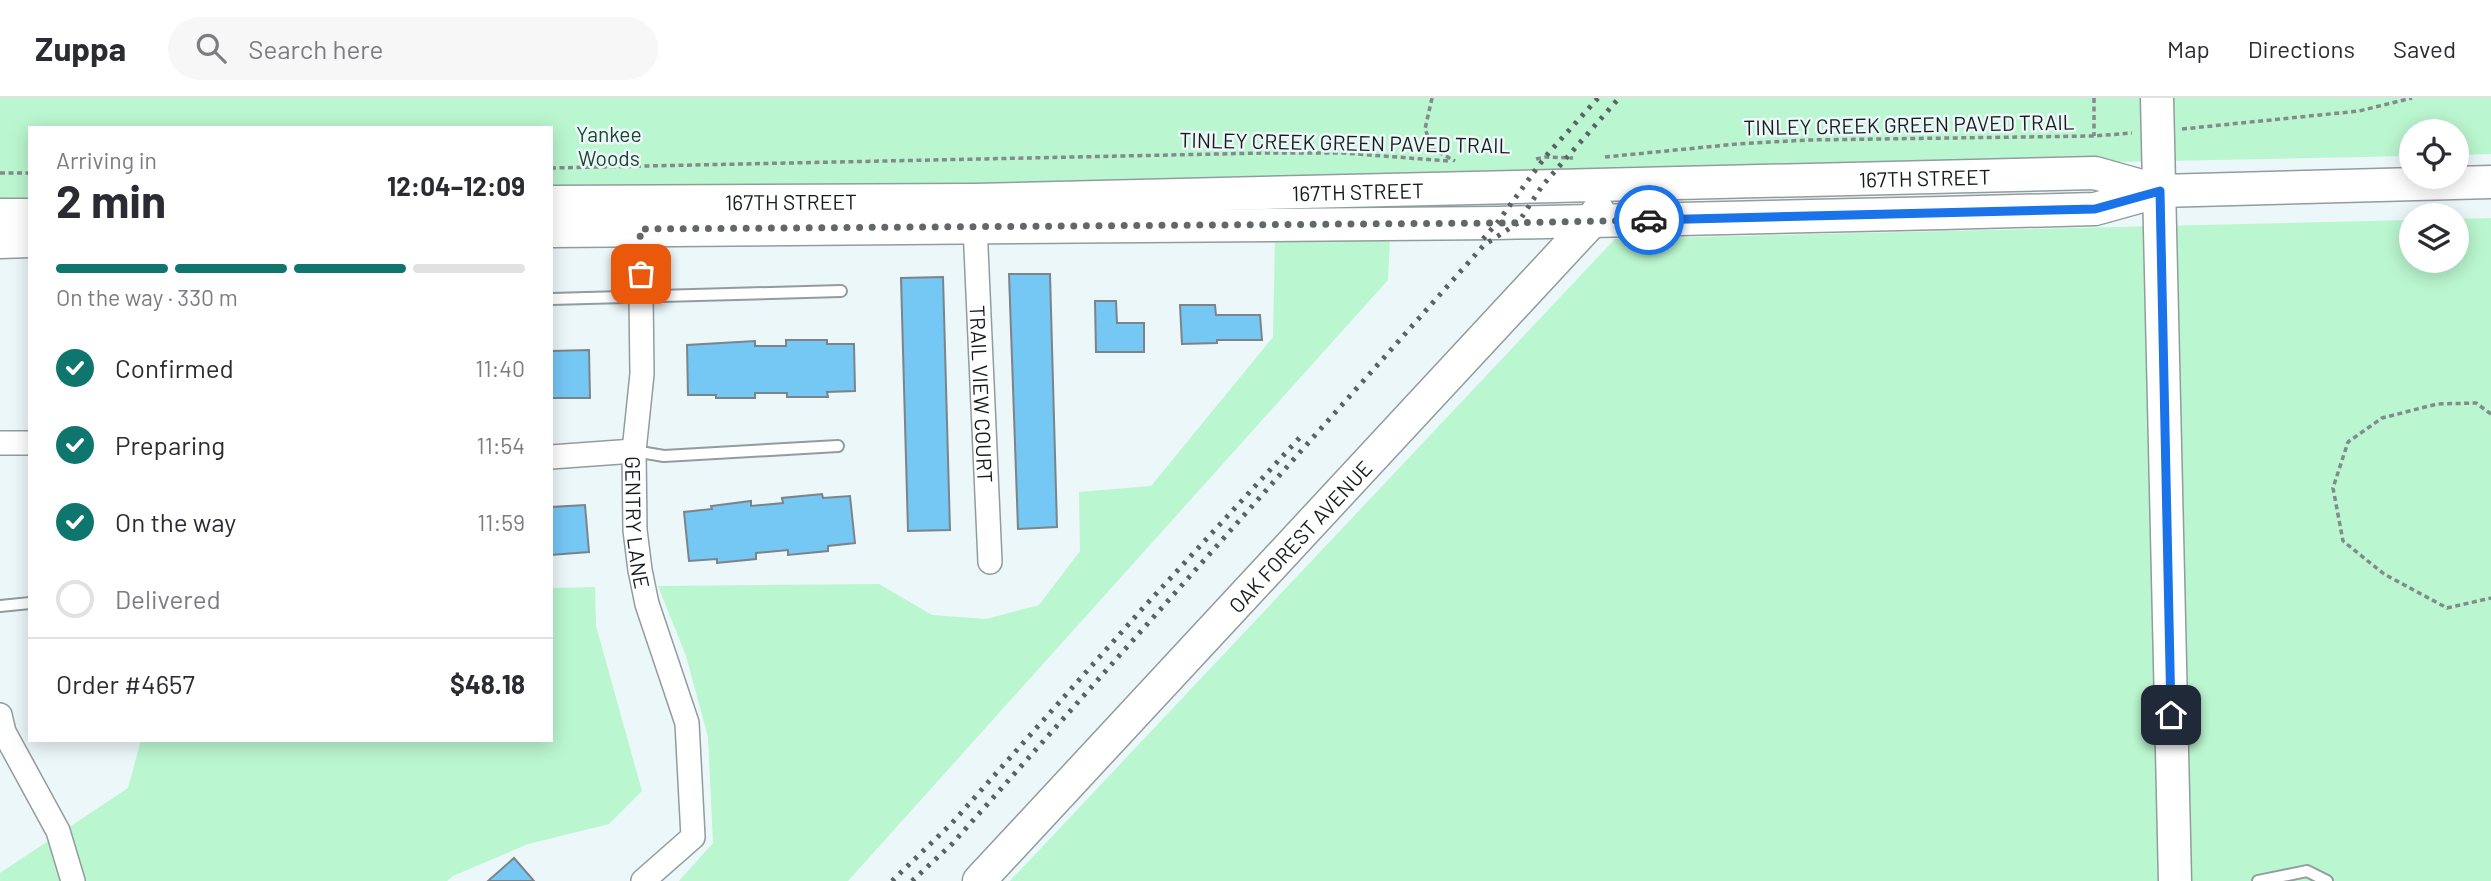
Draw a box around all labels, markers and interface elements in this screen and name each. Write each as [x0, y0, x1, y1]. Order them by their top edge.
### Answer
search box [168, 17, 658, 80]
text: Zuppa [35, 28, 126, 68]
icon: search [192, 29, 230, 67]
text: Search here [248, 33, 383, 64]
text: Map [2167, 34, 2210, 63]
text: Directions [2248, 34, 2355, 63]
text: Saved [2393, 34, 2456, 63]
street label: TINLEY CREEK GREEN PAVED TRAIL [1743, 109, 2075, 139]
map controls [2399, 119, 2469, 273]
button: locate [2399, 119, 2469, 189]
park label: Yankee Woods [576, 121, 642, 170]
street label: TINLEY CREEK GREEN PAVED TRAIL [1179, 127, 1511, 157]
text: Arriving in [56, 146, 157, 174]
street label: 167TH STREET [1858, 163, 1991, 191]
text: 12:04–12:09 [387, 170, 525, 201]
text: 2 min [56, 172, 166, 227]
street label: 167TH STREET [1292, 177, 1424, 205]
courier [1614, 185, 1684, 255]
street label: 167TH STREET [725, 188, 857, 214]
icon: car [1630, 201, 1668, 239]
button: layers [2399, 203, 2469, 273]
pin [611, 244, 671, 304]
icon: bag [622, 255, 660, 293]
text: On the way · 330 m [56, 283, 238, 311]
street label: TRAIL VIEW COURT [966, 305, 999, 483]
icon: check [56, 349, 94, 387]
text: Confirmed [115, 352, 234, 383]
text: 11:40 [475, 354, 525, 382]
icon: check [56, 426, 94, 464]
text: Preparing [115, 429, 225, 460]
text: 11:54 [477, 431, 525, 459]
street label: OAK FOREST AVENUE [1223, 455, 1376, 617]
street label: GENTRY LANE [622, 456, 656, 591]
icon: check [56, 503, 94, 541]
text: On the way [115, 506, 236, 537]
text: 11:59 [477, 508, 525, 536]
text: Delivered [115, 583, 221, 614]
text: Order #4657 [56, 668, 195, 699]
text: $48.18 [450, 668, 525, 699]
pin [2141, 685, 2201, 745]
icon: home [2152, 696, 2190, 734]

